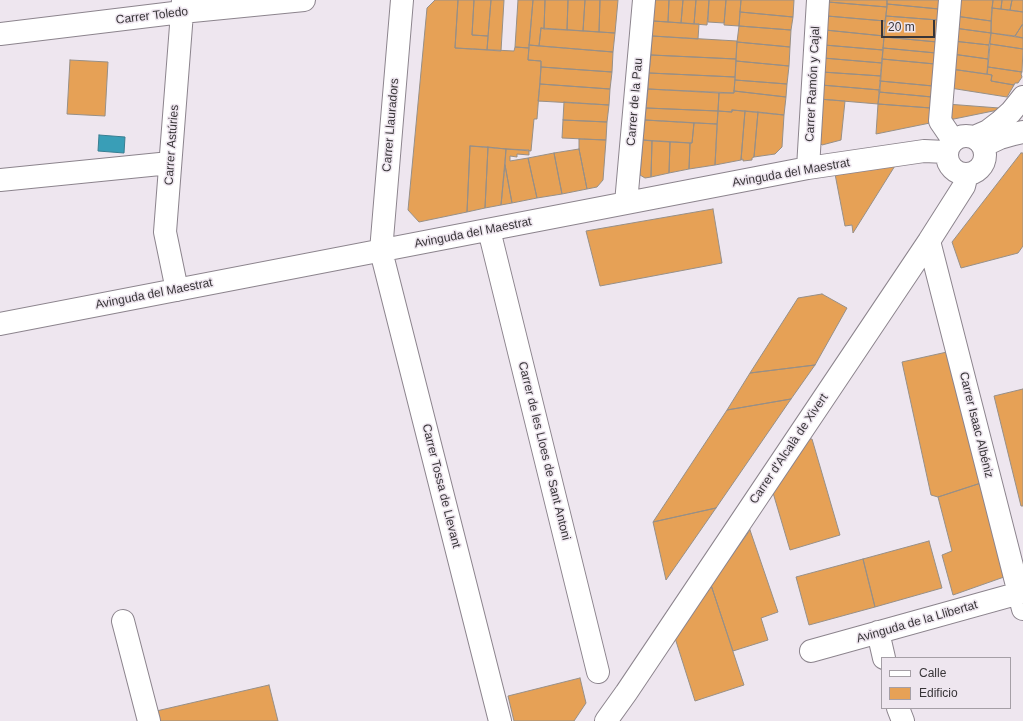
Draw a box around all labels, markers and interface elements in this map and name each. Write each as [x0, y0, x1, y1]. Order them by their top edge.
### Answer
street label: Carrer Toledo [115, 4, 189, 28]
scale bar [883, 12, 937, 38]
text: 20 m [888, 20, 915, 34]
street label: Carrer Ramón y Cajal [803, 26, 823, 142]
street label: Carrer de la Pau [624, 58, 646, 146]
street label: Carrer Llauradors [380, 78, 402, 172]
street label: Carrer Astúries [162, 104, 182, 186]
street label: Avinguda del Maestrat [731, 156, 851, 190]
street label: Avinguda del Maestrat [413, 215, 533, 251]
street label: Avinguda del Maestrat [94, 276, 214, 312]
street label: Carrer de les Lloes de Sant Antoni [515, 360, 573, 542]
street label: Carrer Isaac Albéniz [956, 371, 996, 479]
street label: Carrer d'Alcalà de Xivert [747, 391, 831, 507]
street label: Carrer Tossa de Llevant [419, 422, 463, 550]
street label: Avinguda de la Llibertat [855, 598, 979, 646]
legend [881, 657, 1011, 709]
text: Calle [919, 666, 946, 680]
text: Edificio [919, 686, 958, 700]

